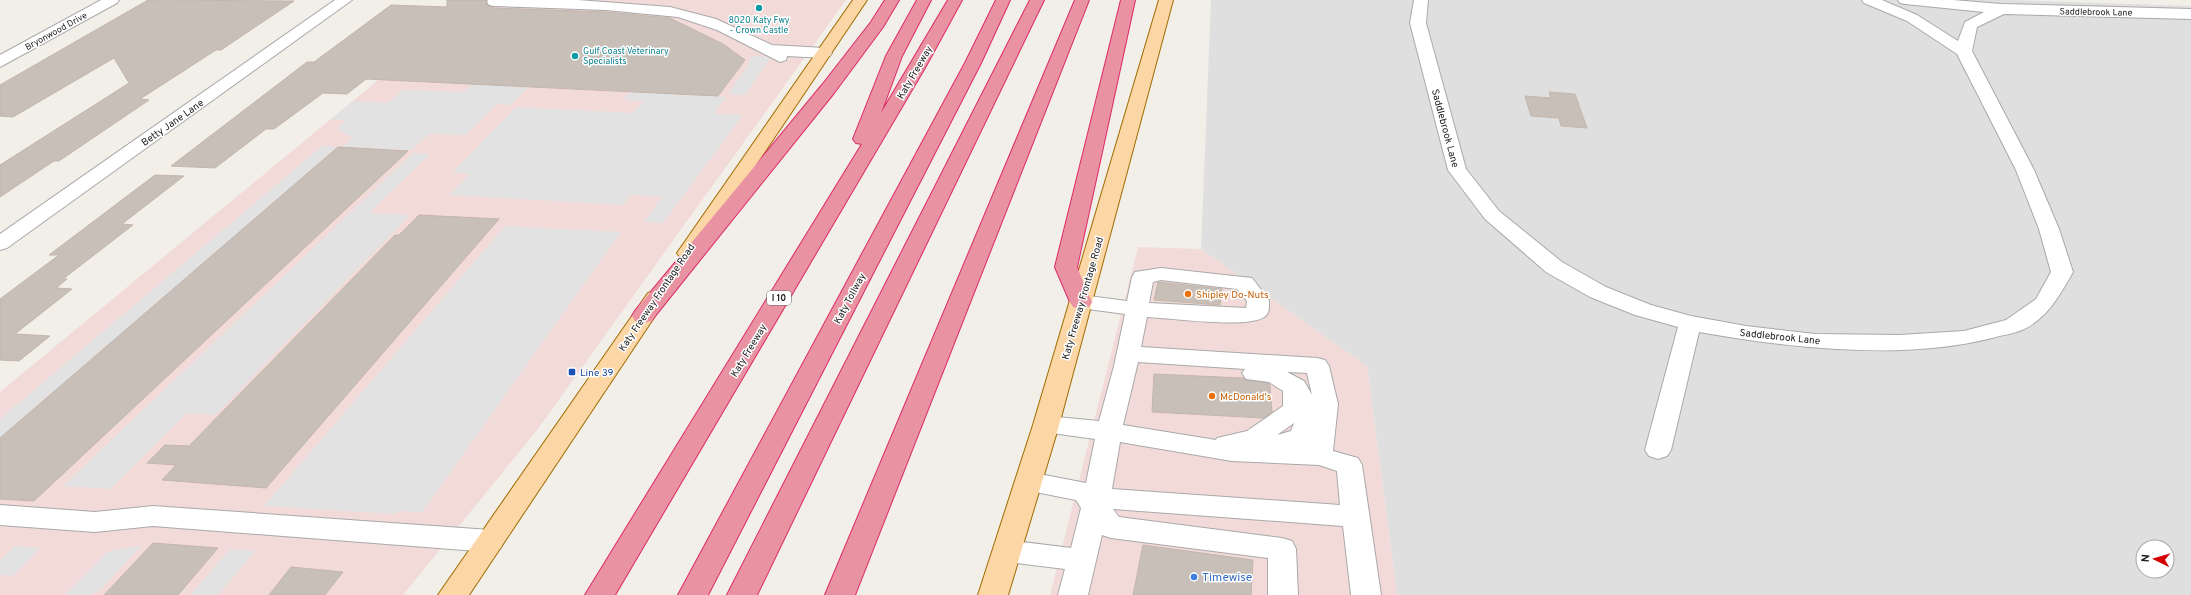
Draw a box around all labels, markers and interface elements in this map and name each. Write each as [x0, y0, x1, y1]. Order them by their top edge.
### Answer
marker: 8020 Katy Fwy - Crown Castle [754, 3, 764, 13]
street label: Saddlebrook Lane [2059, 6, 2133, 19]
street label: Bryonwood Drive [23, 10, 89, 53]
place label: 8020 Katy Fwy - Crown Castle [728, 15, 790, 36]
street label: Katy Freeway [895, 44, 936, 102]
place label: Gulf Coast Veterinary Specialists [583, 46, 669, 67]
marker: Gulf Coast Veterinary Specialists [570, 51, 580, 61]
street label: Saddlebrook Lane [1428, 88, 1461, 169]
street label: Betty Jane Lane [139, 97, 207, 150]
street label: Katy Freeway Frontage Road [1060, 236, 1107, 361]
street label: Katy Freeway Frontage Road [616, 241, 698, 354]
street label: Katy Tollway [832, 271, 869, 326]
marker: Shipley Do-Nuts [1183, 289, 1193, 299]
place label: Shipley Do-Nuts [1196, 289, 1269, 302]
road number: I 10 [767, 291, 791, 305]
street label: Katy Freeway [728, 322, 770, 380]
street label: Saddlebrook Lane [1739, 327, 1821, 348]
marker: Line 39 [567, 367, 577, 377]
place label: Line 39 [580, 367, 613, 380]
marker: McDonald's [1207, 391, 1217, 401]
place label: McDonald's [1220, 391, 1272, 404]
north arrow [2135, 539, 2175, 579]
text: N [2139, 554, 2153, 563]
place label: Timewise [1202, 570, 1252, 586]
marker: Timewise [1189, 572, 1199, 582]

